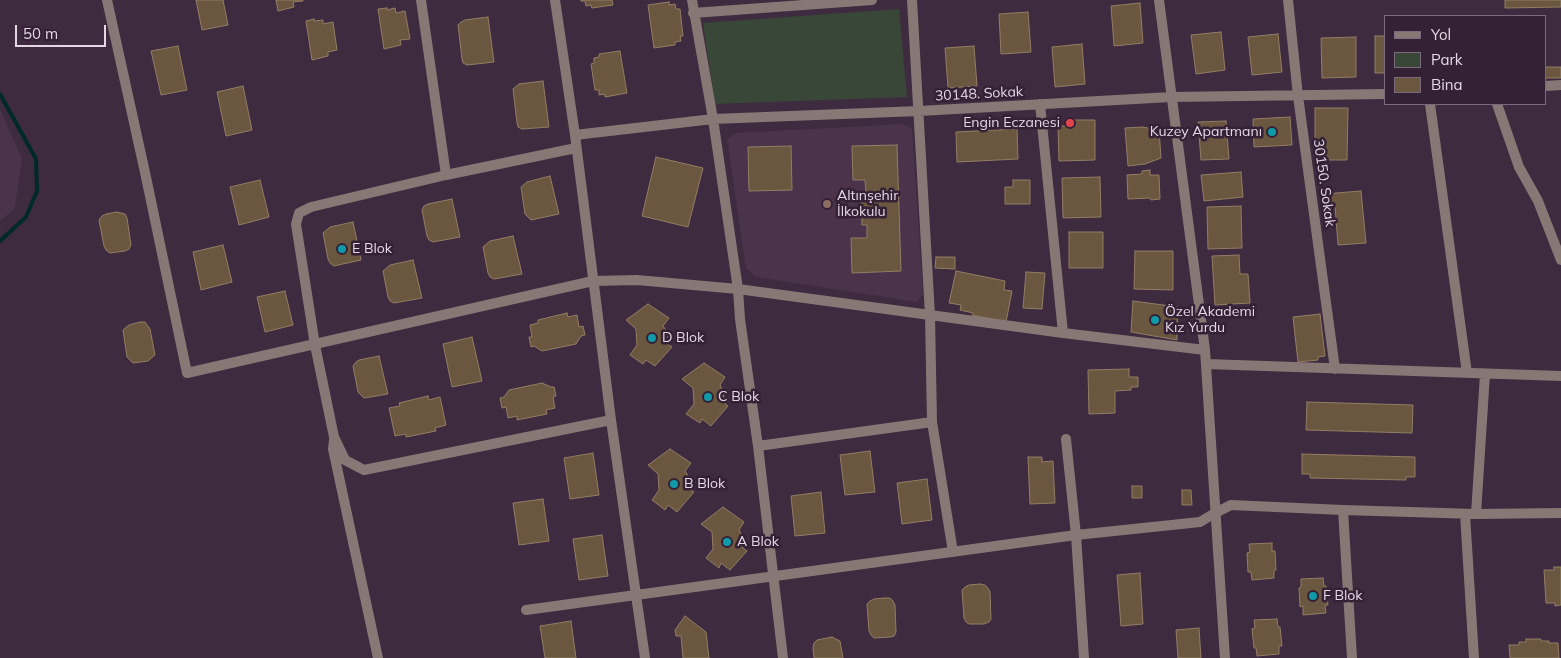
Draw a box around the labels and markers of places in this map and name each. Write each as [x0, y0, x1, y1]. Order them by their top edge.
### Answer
place label: Engin Eczanesi [963, 115, 1060, 131]
marker: Engin Eczanesi [1064, 117, 1076, 129]
place label: Kuzey Apartmanı [1150, 124, 1262, 140]
marker: Kuzey Apartmanı [1266, 126, 1278, 138]
place label: Altınşehir İlkokulu [837, 188, 898, 220]
marker: Altınşehir İlkokulu [821, 198, 833, 210]
place label: E Blok [352, 241, 392, 257]
marker: E Blok [336, 243, 348, 255]
place label: Özel Akademi Kız Yurdu [1165, 304, 1255, 336]
marker: Özel Akademi Kız Yurdu [1149, 314, 1161, 326]
place label: D Blok [662, 330, 704, 346]
marker: D Blok [646, 332, 658, 344]
place label: C Blok [718, 389, 759, 405]
marker: C Blok [702, 391, 714, 403]
place label: B Blok [684, 476, 725, 492]
marker: B Blok [668, 478, 680, 490]
place label: A Blok [737, 534, 779, 550]
marker: A Blok [721, 536, 733, 548]
place label: F Blok [1323, 588, 1363, 604]
marker: F Blok [1307, 590, 1319, 602]

